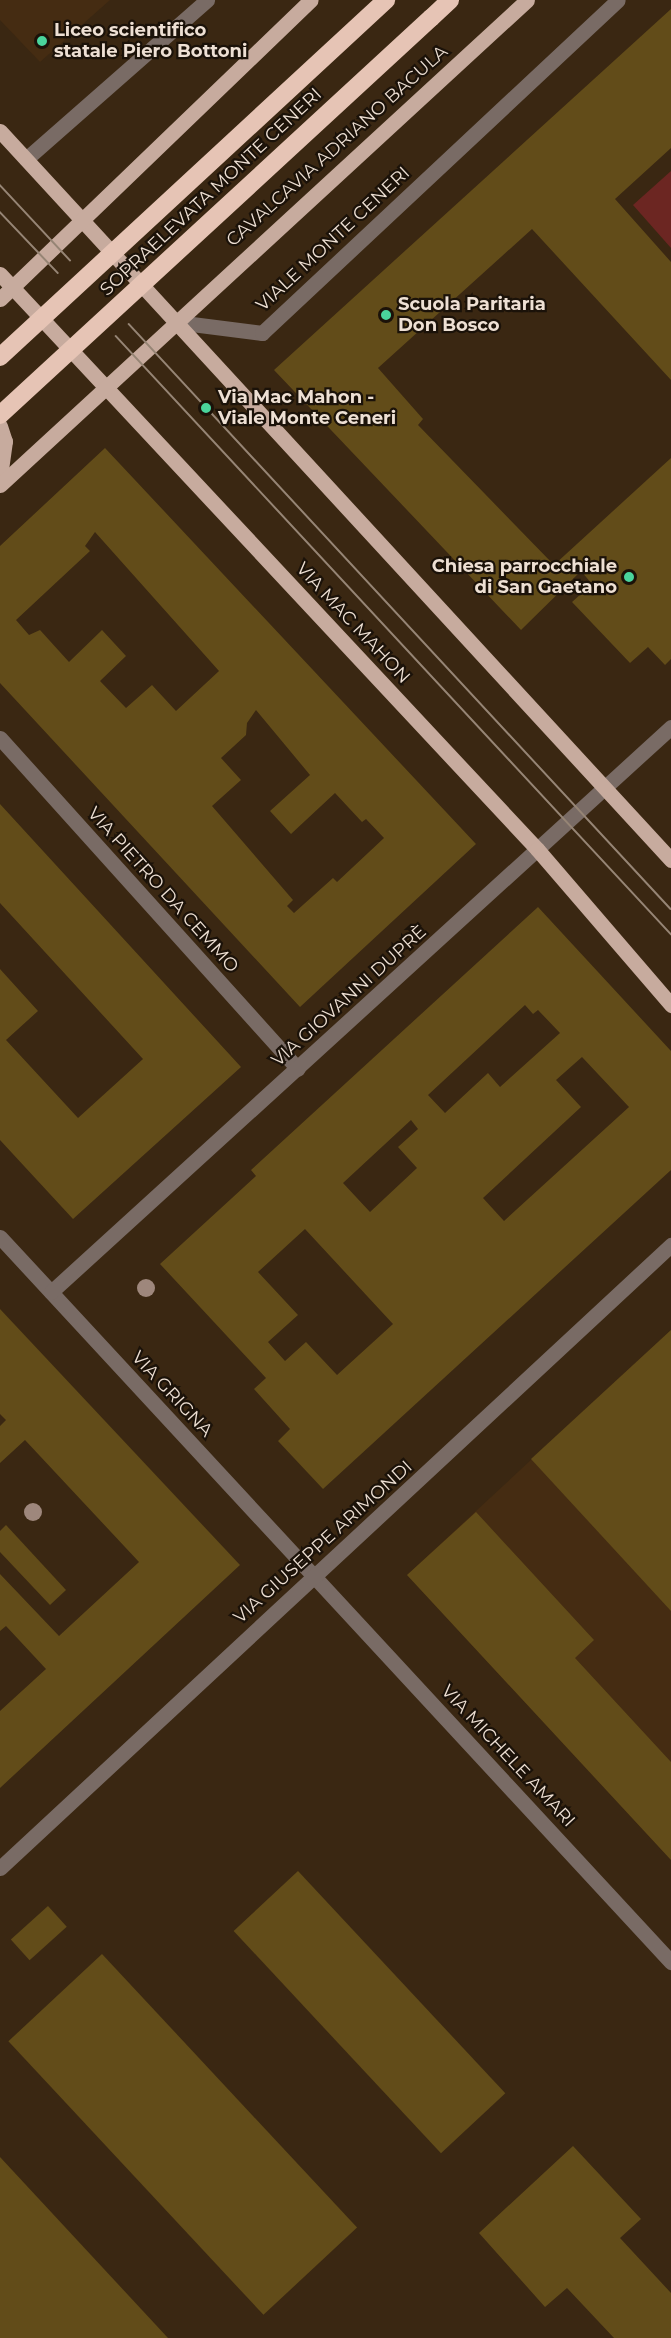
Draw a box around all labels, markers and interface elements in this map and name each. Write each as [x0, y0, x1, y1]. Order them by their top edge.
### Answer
place label: Liceo scientifico statale Piero Bottoni [54, 20, 247, 63]
marker: Liceo scientifico statale Piero Bottoni [35, 34, 49, 48]
street label: CAVALCAVIA ADRIANO BACULA [222, 41, 452, 251]
street label: SOPRAELEVATA MONTE CENERI [96, 84, 326, 300]
street label: VIALE MONTE CENERI [252, 162, 414, 316]
place label: Scuola Paritaria Don Bosco [398, 294, 546, 336]
marker: Scuola Paritaria Don Bosco [379, 308, 393, 322]
place label: Via Mac Mahon - Viale Monte Ceneri [218, 387, 396, 430]
marker: Via Mac Mahon - Viale Monte Ceneri [199, 401, 213, 415]
place label: Chiesa parrocchiale di San Gaetano [432, 556, 617, 598]
street label: VIA MAC MAHON [291, 558, 415, 688]
marker: Chiesa parrocchiale di San Gaetano [622, 570, 636, 584]
street label: VIA PIETRO DA CEMMO [83, 803, 243, 977]
street label: VIA GIOVANNI DUPRÈ [267, 921, 431, 1071]
street label: VIA GRIGNA [127, 1347, 217, 1441]
street label: VIA GIUSEPPE ARIMONDI [229, 1456, 417, 1628]
street label: VIA MICHELE AMARI [437, 1681, 579, 1831]

